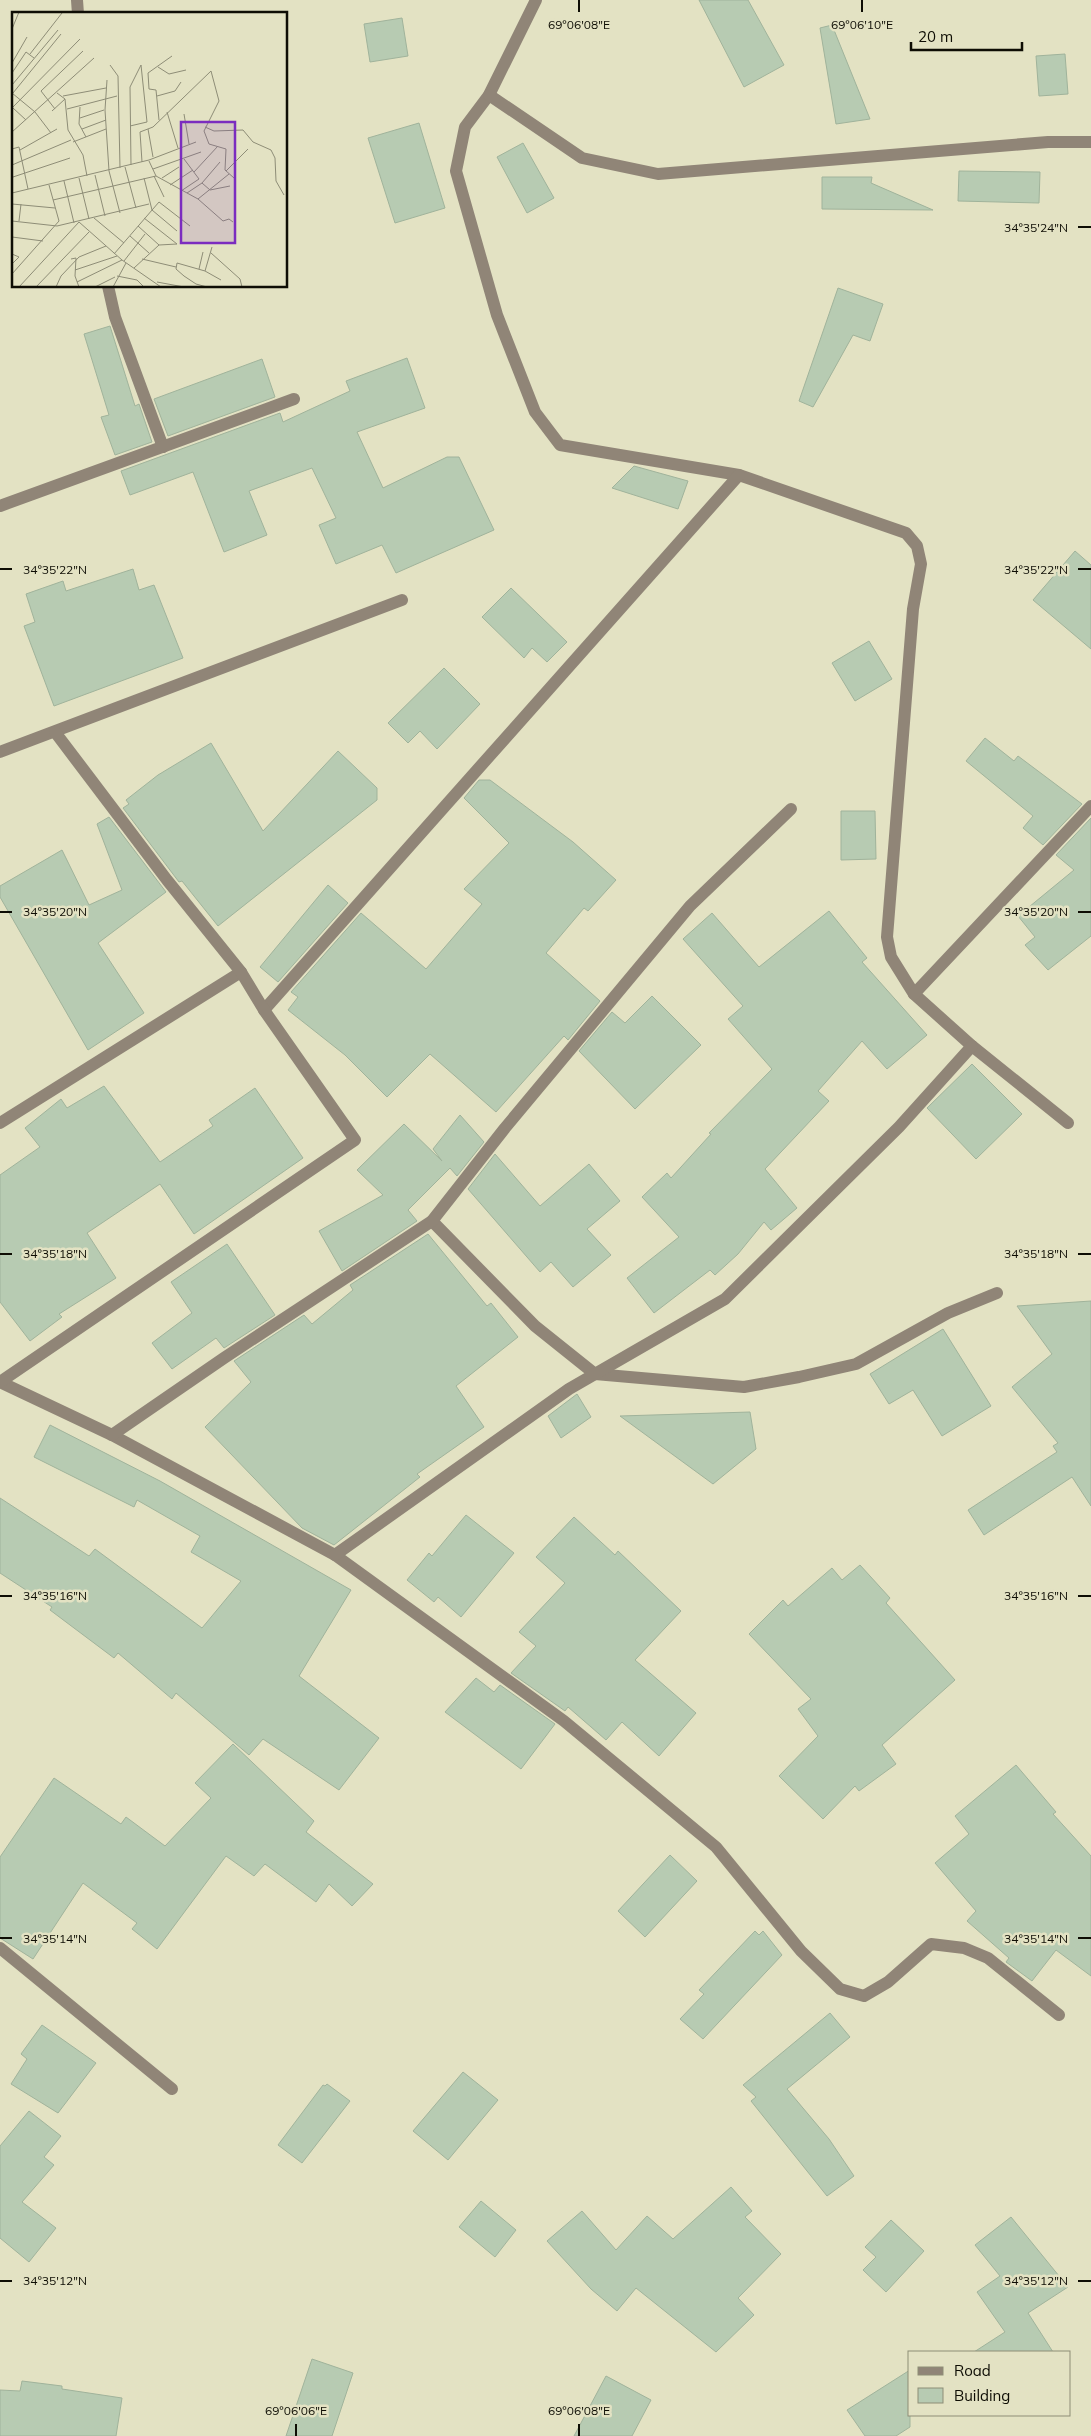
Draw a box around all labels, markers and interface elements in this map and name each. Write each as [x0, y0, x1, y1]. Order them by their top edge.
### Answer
inset map [12, 12, 288, 288]
text: 69°06'08"E [548, 17, 610, 32]
text: 69°06'10"E [831, 17, 893, 32]
scale bar [911, 20, 1022, 52]
text: 20 m [918, 27, 953, 46]
text: 34°35'24"N [1004, 220, 1068, 235]
text: 34°35'22"N [23, 562, 87, 577]
text: 34°35'22"N [1004, 562, 1068, 577]
text: 34°35'20"N [23, 904, 87, 919]
text: 34°35'20"N [1004, 904, 1068, 919]
text: 34°35'18"N [23, 1246, 87, 1261]
text: 34°35'18"N [1004, 1246, 1068, 1261]
text: 34°35'16"N [23, 1588, 87, 1603]
text: 34°35'16"N [1004, 1588, 1068, 1603]
text: 34°35'14"N [23, 1931, 87, 1946]
text: 34°35'14"N [1004, 1931, 1068, 1946]
text: 34°35'12"N [23, 2273, 87, 2288]
text: 34°35'12"N [1004, 2273, 1068, 2288]
legend [908, 2351, 1071, 2416]
text: Road [954, 2361, 991, 2380]
text: Building [954, 2386, 1010, 2405]
text: 69°06'06"E [265, 2403, 327, 2418]
text: 69°06'08"E [548, 2403, 610, 2418]

